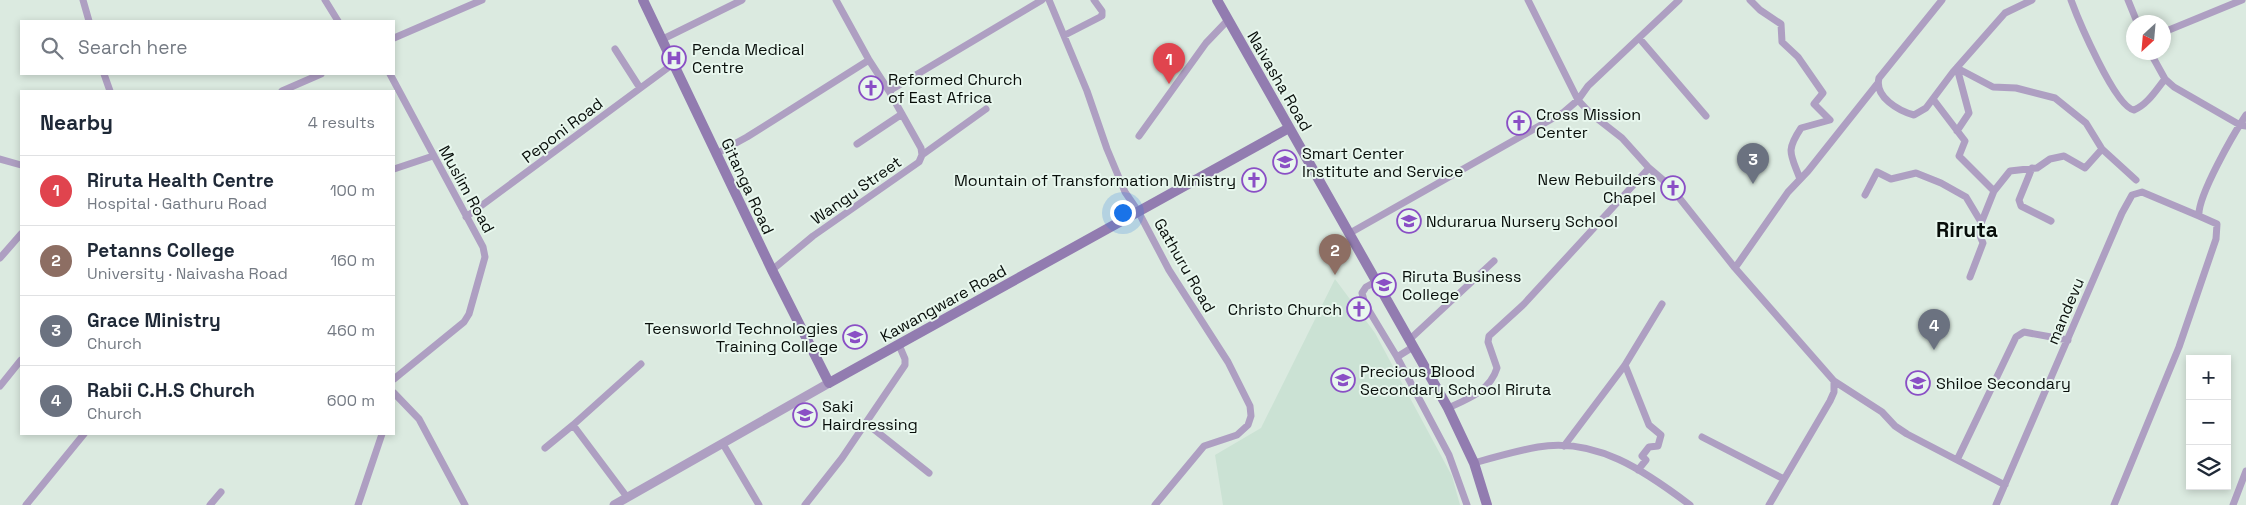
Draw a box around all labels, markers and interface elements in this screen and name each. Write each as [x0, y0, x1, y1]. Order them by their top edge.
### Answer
north arrow [2126, 15, 2171, 60]
search box [20, 20, 395, 75]
street label: Naivasha Road [1242, 27, 1317, 135]
icon: search [38, 34, 66, 62]
text: Search here [78, 35, 188, 60]
place label: Penda Medical Centre [692, 39, 804, 78]
pin: 1 [1153, 43, 1185, 84]
hospital icon: Penda Medical Centre [661, 45, 687, 71]
place label: Reformed Church of East Africa [888, 69, 1022, 108]
church icon: Reformed Church of East Africa [858, 75, 884, 101]
street label: Peponi Road [518, 93, 607, 168]
place label: Cross Mission Center [1536, 104, 1641, 143]
text: Nearby [40, 109, 113, 136]
church icon: Cross Mission Center [1506, 110, 1532, 136]
text: 4 results [308, 112, 375, 133]
street label: Gitanga Road [716, 135, 779, 238]
street label: Muslim Road [434, 142, 499, 237]
place label: Smart Center Institute and Service [1302, 143, 1463, 182]
pin: 3 [1737, 143, 1769, 184]
school or university icon: Smart Center Institute and Service [1272, 149, 1298, 175]
street label: Wangu Street [807, 151, 906, 229]
church icon: Mountain of Transformation Ministry [1241, 167, 1267, 193]
text: Riruta Health Centre [87, 168, 274, 193]
place label: New Rebuilders Chapel [1538, 169, 1656, 208]
place label: Mountain of Transformation Ministry [954, 170, 1236, 191]
church icon: New Rebuilders Chapel [1660, 175, 1686, 201]
text: 1 [52, 180, 60, 201]
text: 100 m [330, 180, 375, 201]
text: Hospital · Gathuru Road [87, 193, 267, 214]
your location [1110, 200, 1136, 226]
school or university icon: Ndurarua Nursery School [1396, 208, 1422, 234]
place label: Ndurarua Nursery School [1426, 211, 1618, 232]
street label: Gathuru Road [1149, 214, 1220, 316]
district label: Riruta [1936, 216, 1998, 243]
pin: 2 [1319, 234, 1351, 275]
text: Petanns College [87, 238, 235, 263]
text: 2 [51, 250, 61, 271]
text: 160 m [330, 250, 375, 271]
street label: Kawangware Road [876, 260, 1010, 347]
text: University · Naivasha Road [87, 263, 288, 284]
place label: Riruta Business College [1402, 266, 1521, 305]
school or university icon: Riruta Business College [1371, 272, 1397, 298]
street label: mandevu [2042, 275, 2089, 348]
church icon: Christo Church [1346, 296, 1372, 322]
place label: Christo Church [1228, 299, 1342, 320]
text: Grace Ministry [87, 308, 221, 333]
pin: 4 [1918, 309, 1950, 350]
place label: Teensworld Technologies Training College [644, 318, 838, 357]
text: 3 [51, 320, 61, 341]
text: 460 m [327, 320, 375, 341]
school or university icon: Teensworld Technologies Training College [842, 324, 868, 350]
text: Church [87, 333, 142, 354]
map controls [2186, 355, 2231, 490]
button: + [2186, 355, 2231, 400]
place label: Precious Blood Secondary School Riruta [1360, 361, 1551, 400]
school or university icon: Precious Blood Secondary School Riruta [1330, 367, 1356, 393]
school or university icon: Shiloe Secondary [1905, 370, 1931, 396]
place label: Shiloe Secondary [1936, 373, 2071, 394]
text: Rabii C.H.S Church [87, 378, 255, 403]
text: 4 [51, 390, 61, 411]
text: 600 m [327, 390, 375, 411]
place label: Saki Hairdressing [822, 396, 918, 435]
button: − [2186, 400, 2231, 445]
school or university icon: Saki Hairdressing [792, 402, 818, 428]
text: Church [87, 403, 142, 424]
button: layers [2186, 445, 2231, 490]

